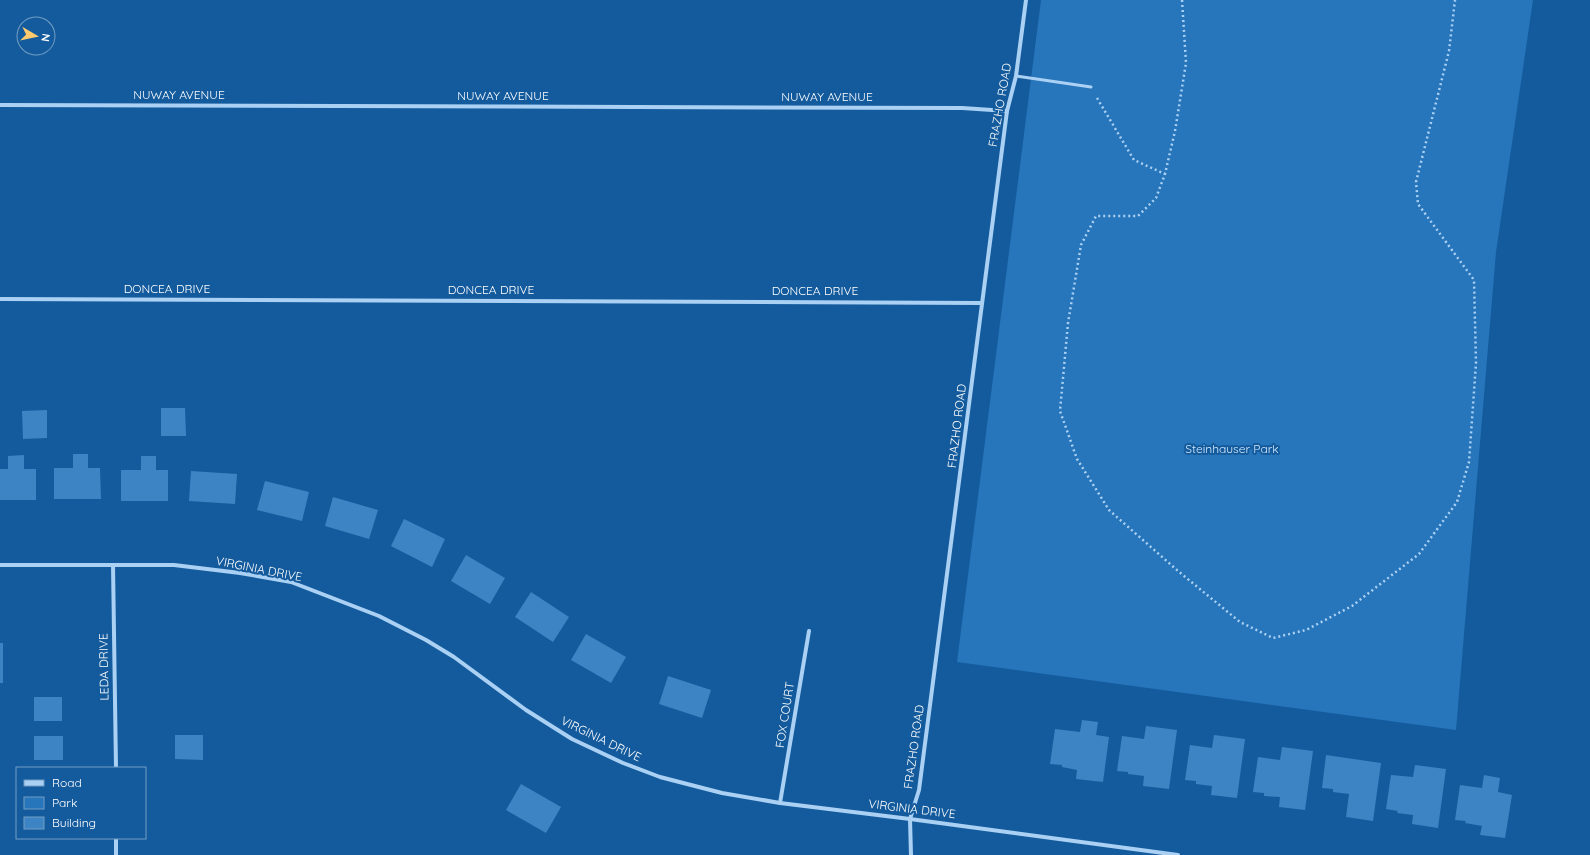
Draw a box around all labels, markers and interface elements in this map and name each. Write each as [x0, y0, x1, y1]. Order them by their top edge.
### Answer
north arrow [16, 16, 56, 56]
text: N [38, 32, 53, 43]
street label: FRAZHO ROAD [985, 61, 1014, 148]
street label: NUWAY AVENUE [133, 87, 225, 102]
street label: NUWAY AVENUE [457, 88, 549, 103]
street label: NUWAY AVENUE [781, 89, 873, 104]
street label: DONCEA DRIVE [124, 281, 211, 296]
street label: DONCEA DRIVE [448, 282, 535, 297]
street label: DONCEA DRIVE [772, 283, 859, 298]
street label: FRAZHO ROAD [944, 383, 969, 469]
park label: Steinhauser Park [1185, 441, 1279, 456]
street label: VIRGINIA DRIVE [215, 553, 304, 584]
street label: LEDA DRIVE [95, 633, 112, 701]
street label: FOX COURT [772, 681, 797, 749]
street label: FRAZHO ROAD [900, 703, 927, 790]
street label: VIRGINIA DRIVE [559, 713, 644, 765]
legend [16, 767, 146, 839]
text: Road [52, 775, 82, 790]
text: Park [52, 795, 77, 810]
street label: VIRGINIA DRIVE [868, 796, 957, 821]
text: Building [52, 815, 96, 830]

